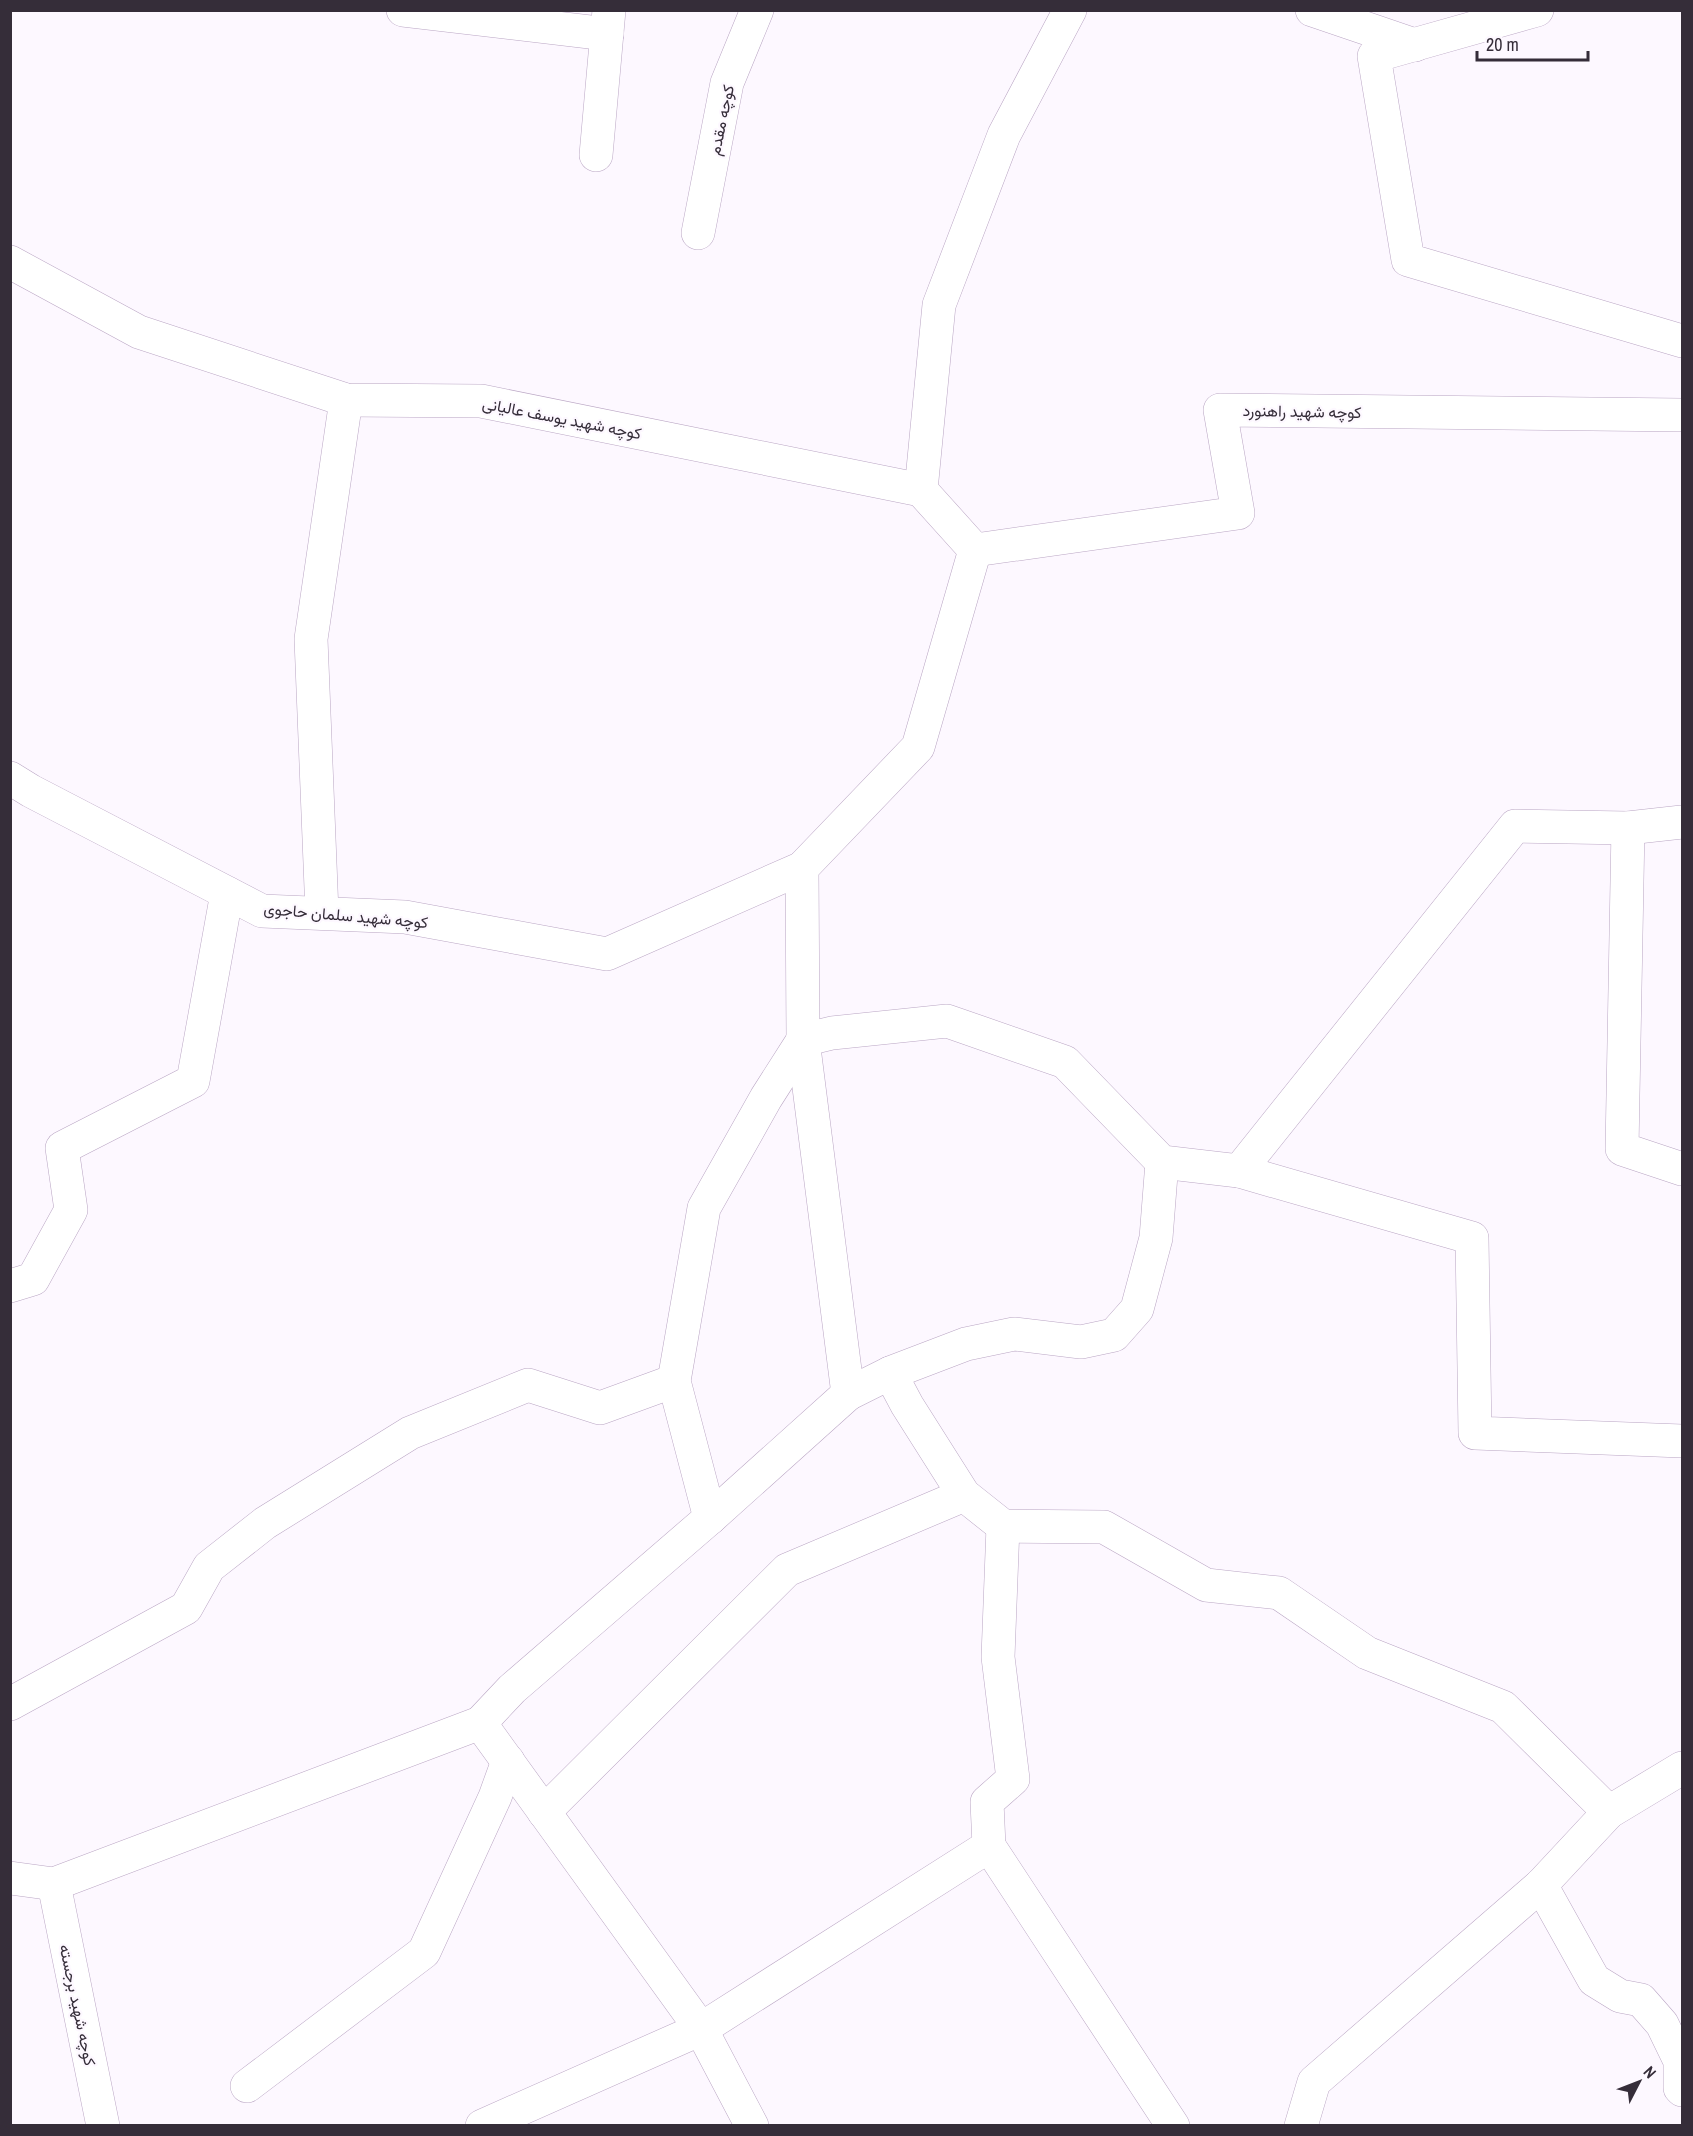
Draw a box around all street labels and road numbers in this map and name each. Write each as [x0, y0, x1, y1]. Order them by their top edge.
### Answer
street label: کوچه مقدم [703, 83, 740, 157]
street label: کوچه شهید یوسف عالیانی [480, 392, 643, 445]
street label: کوچه شهید راهنورد [1242, 399, 1362, 424]
street label: کوچه شهید سلمان حاجوی [263, 897, 429, 934]
street label: کوچه شهید برجسته [53, 1942, 102, 2068]

